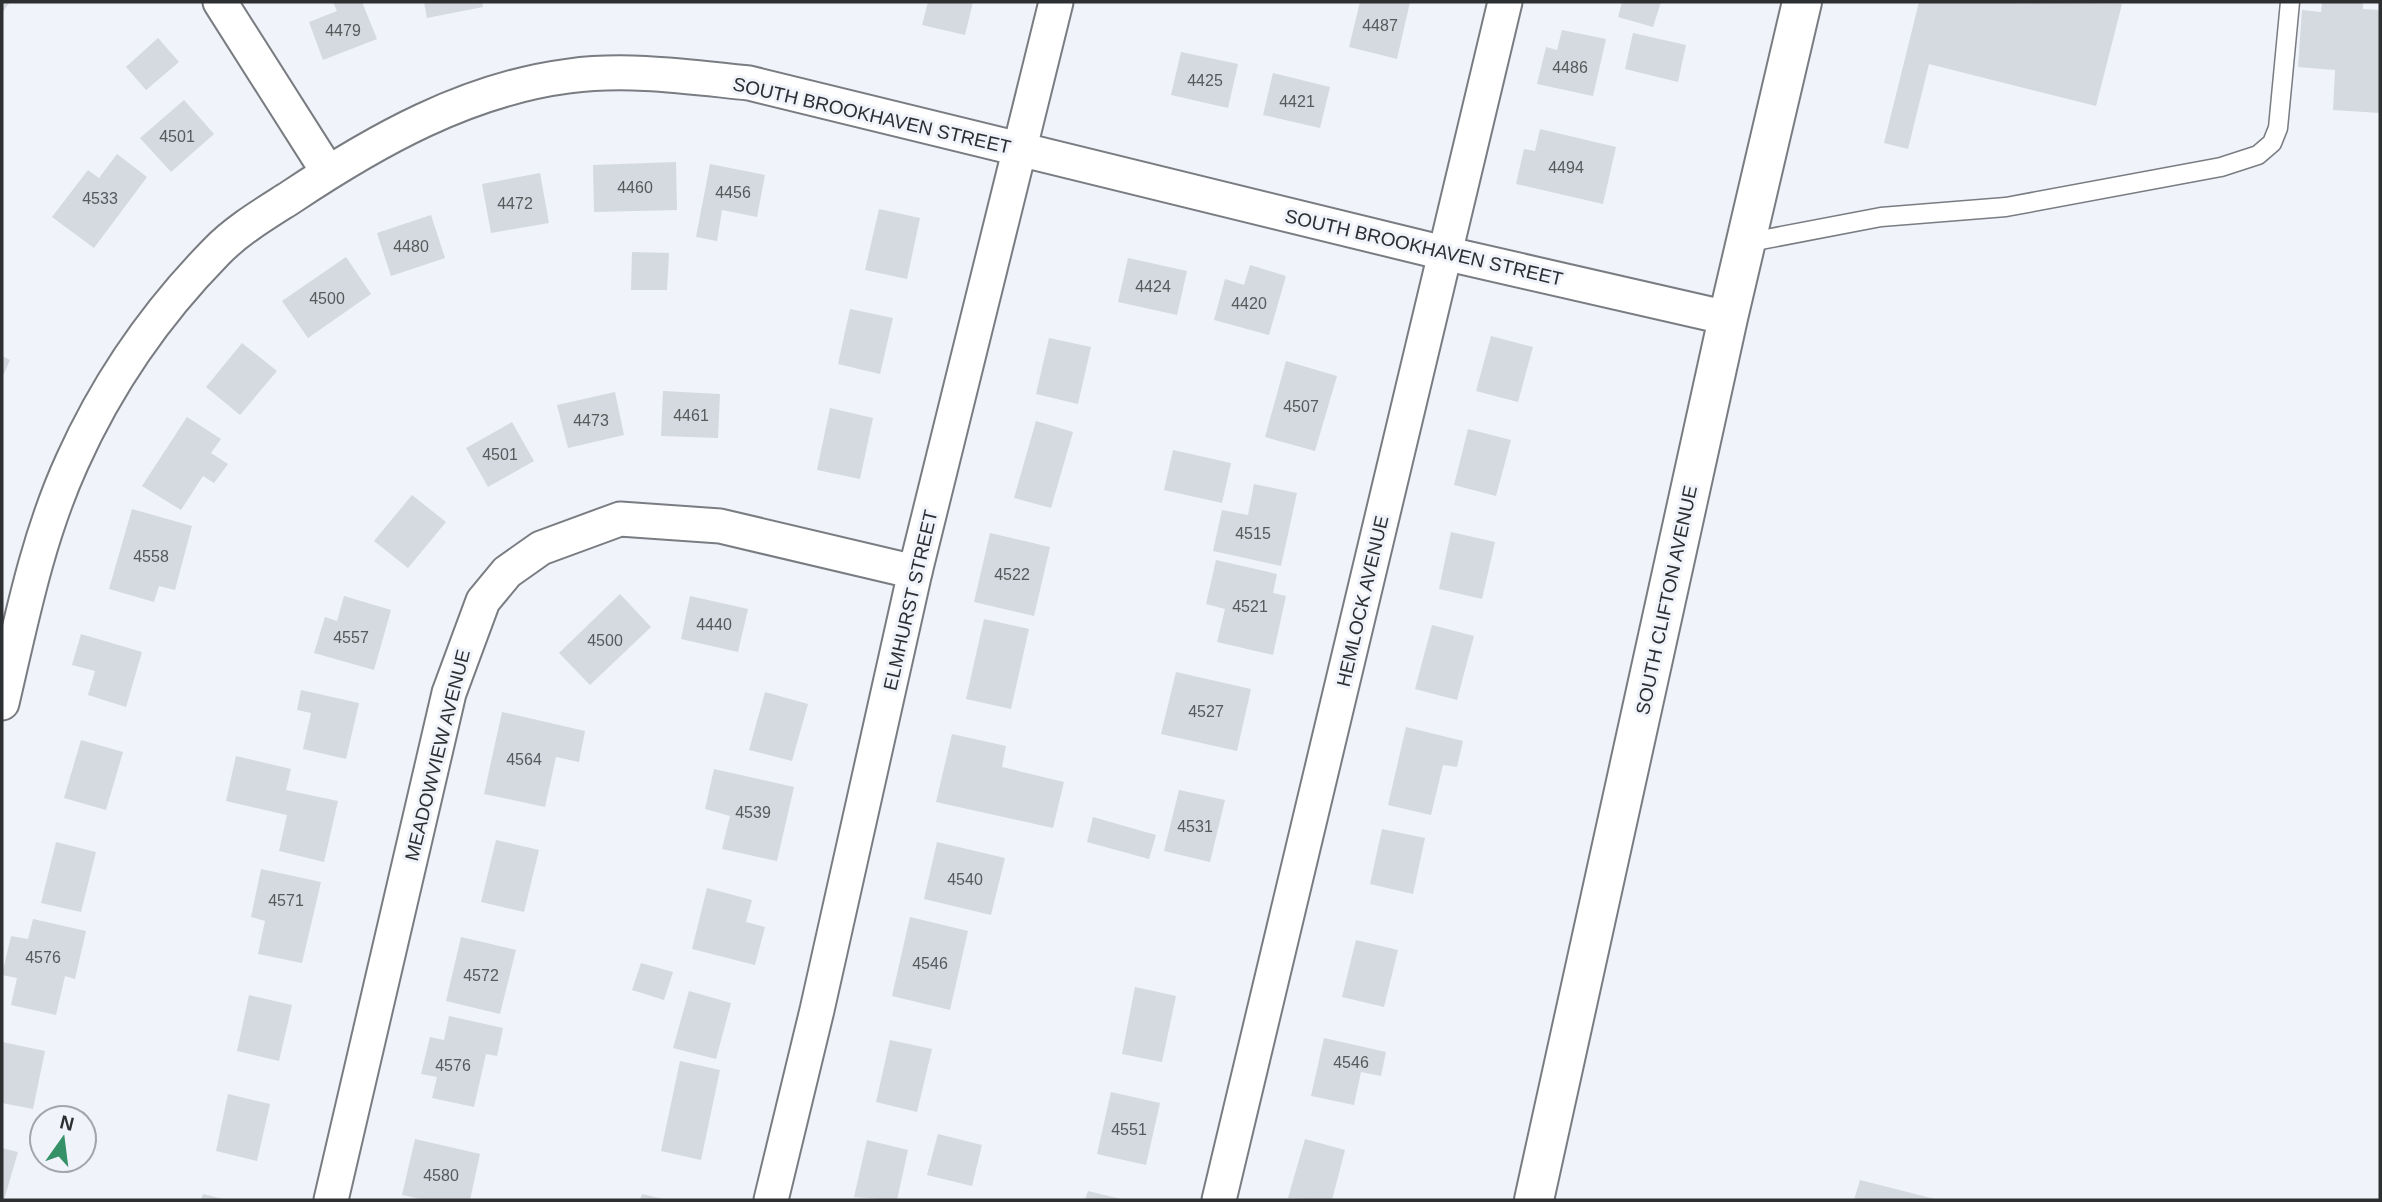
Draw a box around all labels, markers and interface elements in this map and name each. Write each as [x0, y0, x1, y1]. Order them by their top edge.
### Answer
house number: 4487 [1362, 17, 1398, 34]
house number: 4479 [325, 22, 361, 39]
house number: 4486 [1552, 59, 1588, 76]
house number: 4425 [1187, 72, 1223, 89]
street label: SOUTH BROOKHAVEN STREET [731, 73, 1013, 158]
house number: 4421 [1279, 93, 1315, 110]
house number: 4501 [159, 128, 195, 145]
house number: 4494 [1548, 159, 1584, 176]
house number: 4460 [617, 179, 653, 196]
house number: 4456 [715, 184, 751, 201]
house number: 4533 [82, 190, 118, 207]
house number: 4472 [497, 195, 533, 212]
street label: SOUTH BROOKHAVEN STREET [1283, 205, 1565, 290]
house number: 4480 [393, 238, 429, 255]
house number: 4424 [1135, 278, 1171, 295]
house number: 4500 [309, 290, 345, 307]
house number: 4420 [1231, 295, 1267, 312]
house number: 4507 [1283, 398, 1319, 415]
house number: 4461 [673, 407, 709, 424]
house number: 4473 [573, 412, 609, 429]
house number: 4501 [482, 446, 518, 463]
street label: SOUTH CLIFTON AVENUE [1632, 484, 1701, 717]
street label: ELMHURST STREET [880, 508, 942, 692]
street label: HEMLOCK AVENUE [1333, 514, 1392, 689]
house number: 4515 [1235, 525, 1271, 542]
house number: 4558 [133, 548, 169, 565]
house number: 4522 [994, 566, 1030, 583]
house number: 4521 [1232, 598, 1268, 615]
house number: 4440 [696, 616, 732, 633]
house number: 4557 [333, 629, 369, 646]
house number: 4500 [587, 632, 623, 649]
street label: MEADOWVIEW AVENUE [401, 647, 474, 863]
house number: 4527 [1188, 703, 1224, 720]
house number: 4564 [506, 751, 542, 768]
house number: 4539 [735, 804, 771, 821]
house number: 4531 [1177, 818, 1213, 835]
house number: 4540 [947, 871, 983, 888]
house number: 4571 [268, 892, 304, 909]
house number: 4576 [25, 949, 61, 966]
house number: 4546 [912, 955, 948, 972]
house number: 4572 [463, 967, 499, 984]
house number: 4546 [1333, 1054, 1369, 1071]
house number: 4576 [435, 1057, 471, 1074]
north arrow [28, 1104, 98, 1174]
text: N [58, 1111, 76, 1135]
house number: 4551 [1111, 1121, 1147, 1138]
house number: 4580 [423, 1167, 459, 1184]

